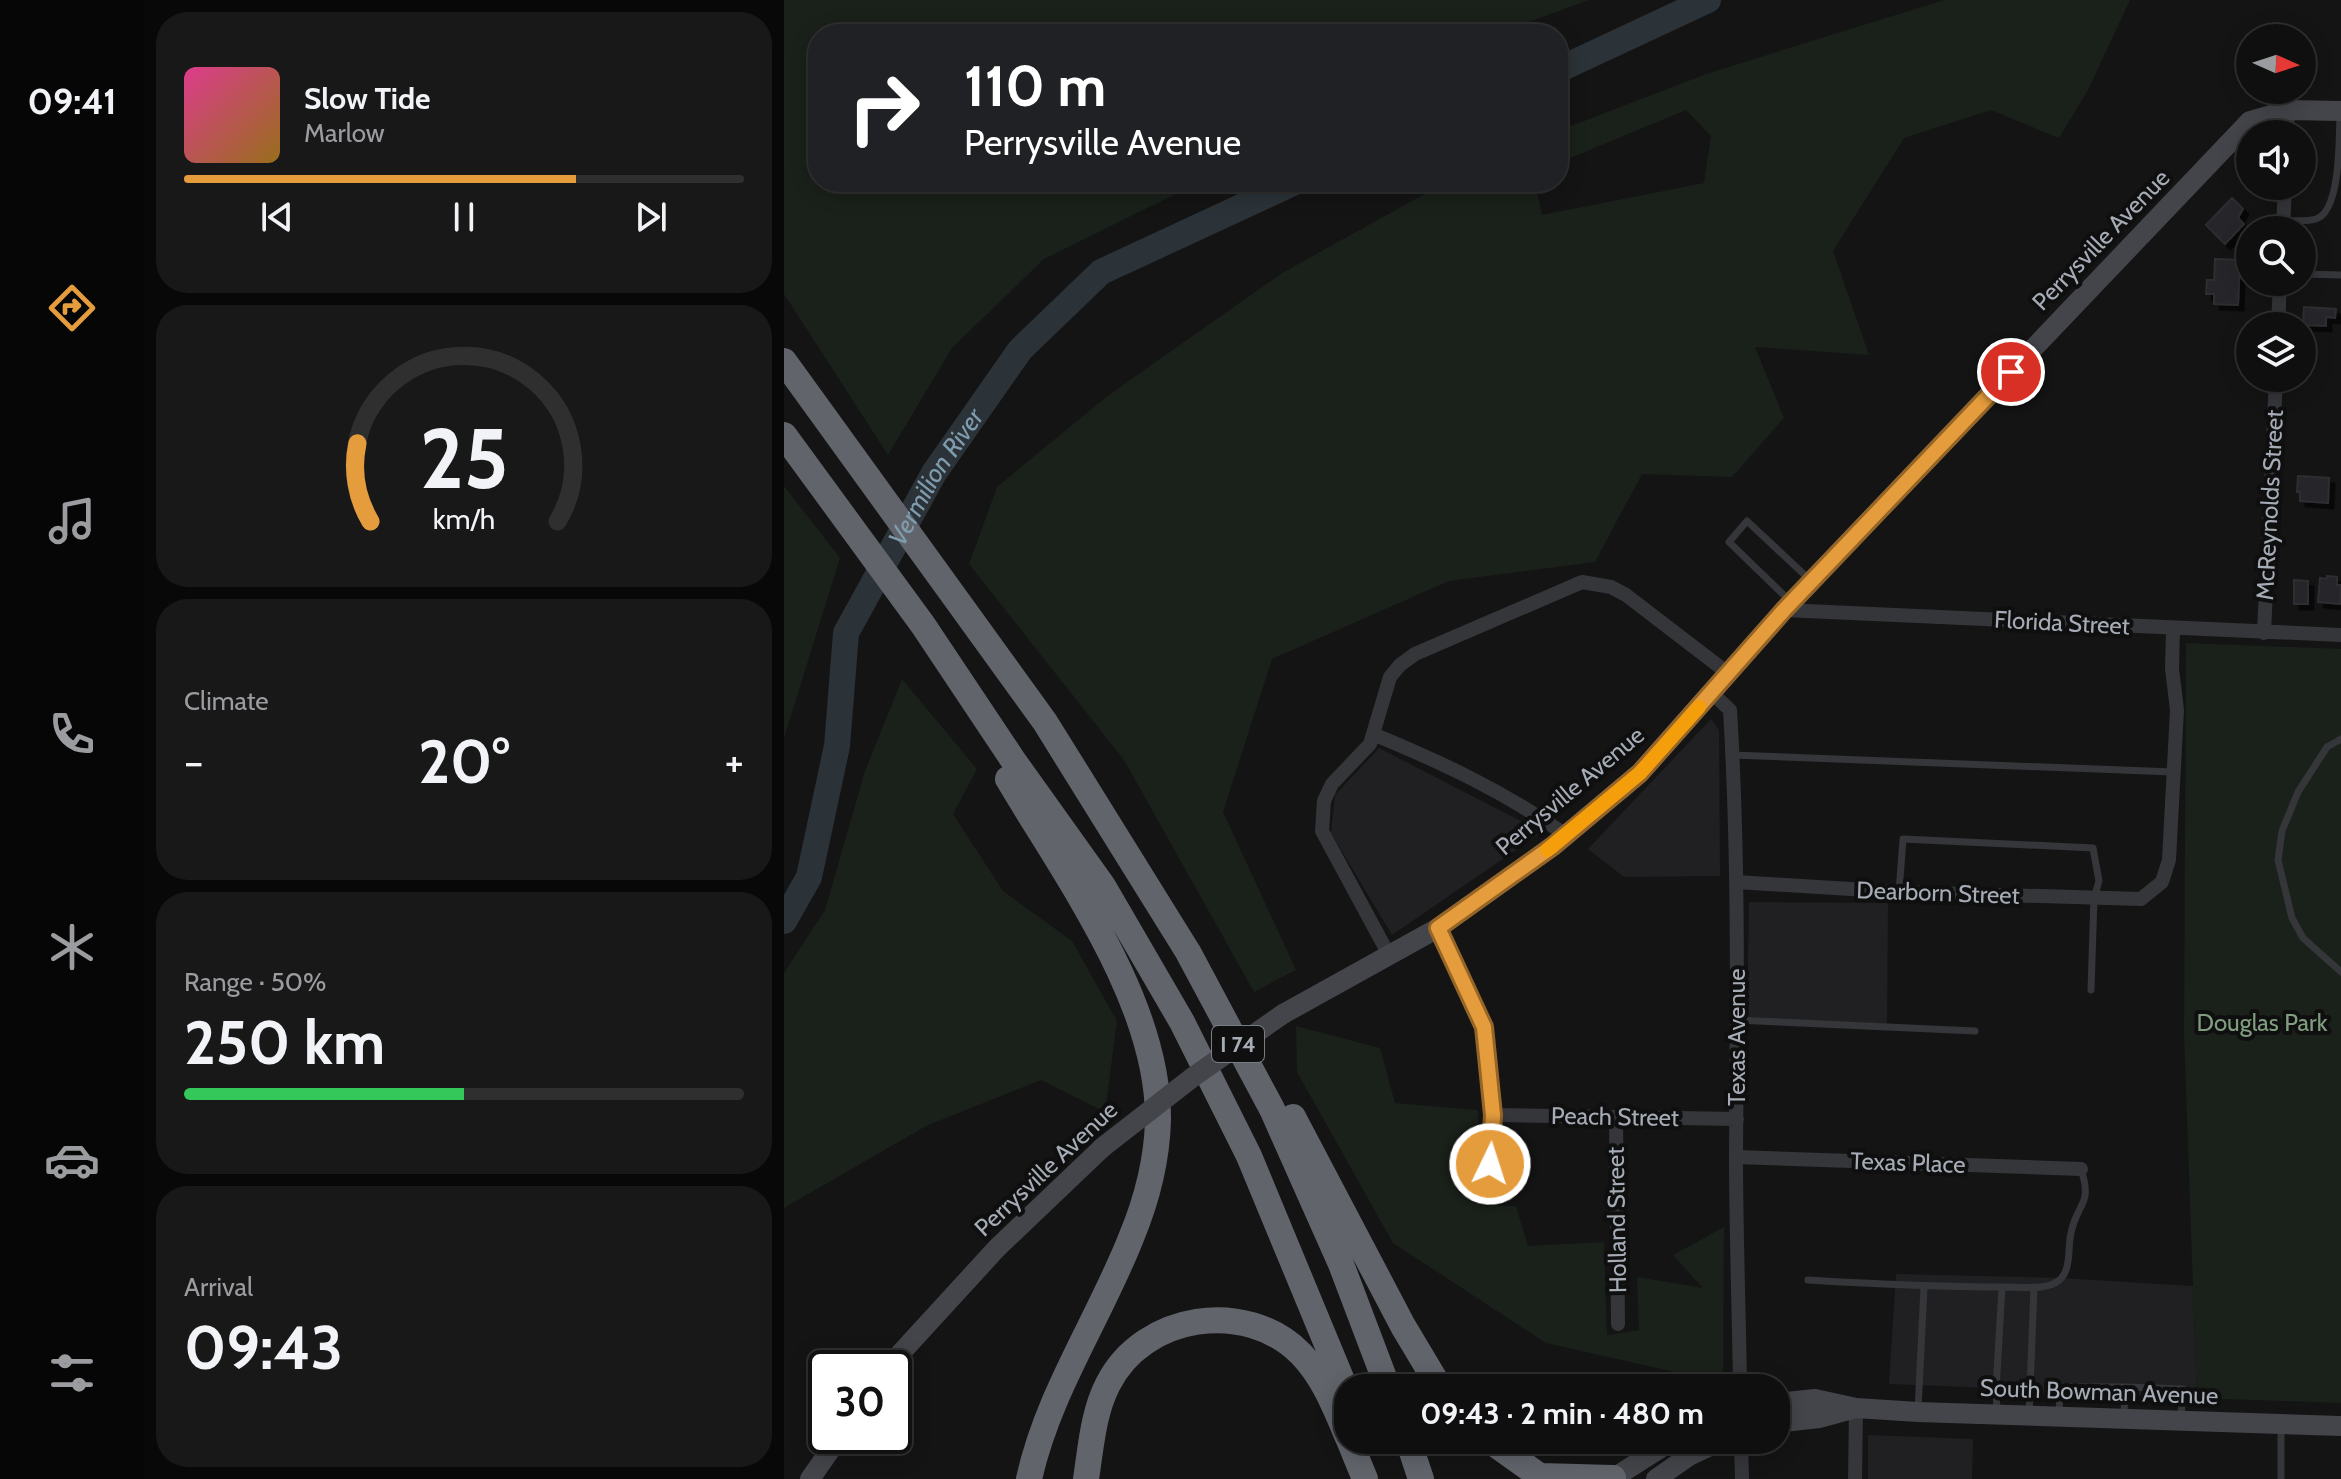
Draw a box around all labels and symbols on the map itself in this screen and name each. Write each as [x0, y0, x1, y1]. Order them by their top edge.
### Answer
north arrow [2236, 24, 2316, 104]
street label: Perrysville Avenue [2026, 163, 2175, 316]
pin [1977, 338, 2045, 406]
water label: Vermilion River [881, 401, 991, 551]
street label: McReynolds Street [2250, 409, 2289, 601]
street label: Florida Street [1993, 604, 2131, 641]
street label: Perrysville Avenue [1490, 720, 1650, 861]
street label: Dearborn Street [1856, 875, 2020, 910]
street label: Texas Avenue [1722, 968, 1751, 1106]
park label: Douglas Park [2197, 1008, 2328, 1037]
road number: I 74 [1212, 1026, 1264, 1062]
street label: Perrysville Avenue [968, 1095, 1123, 1242]
street label: Peach Street [1551, 1101, 1679, 1132]
position arrow [1448, 1122, 1532, 1206]
street label: Texas Place [1850, 1146, 1966, 1179]
street label: Holland Street [1601, 1147, 1632, 1293]
speed limit sign: 30 [808, 1350, 912, 1454]
street label: South Bowman Avenue [1979, 1373, 2219, 1410]

